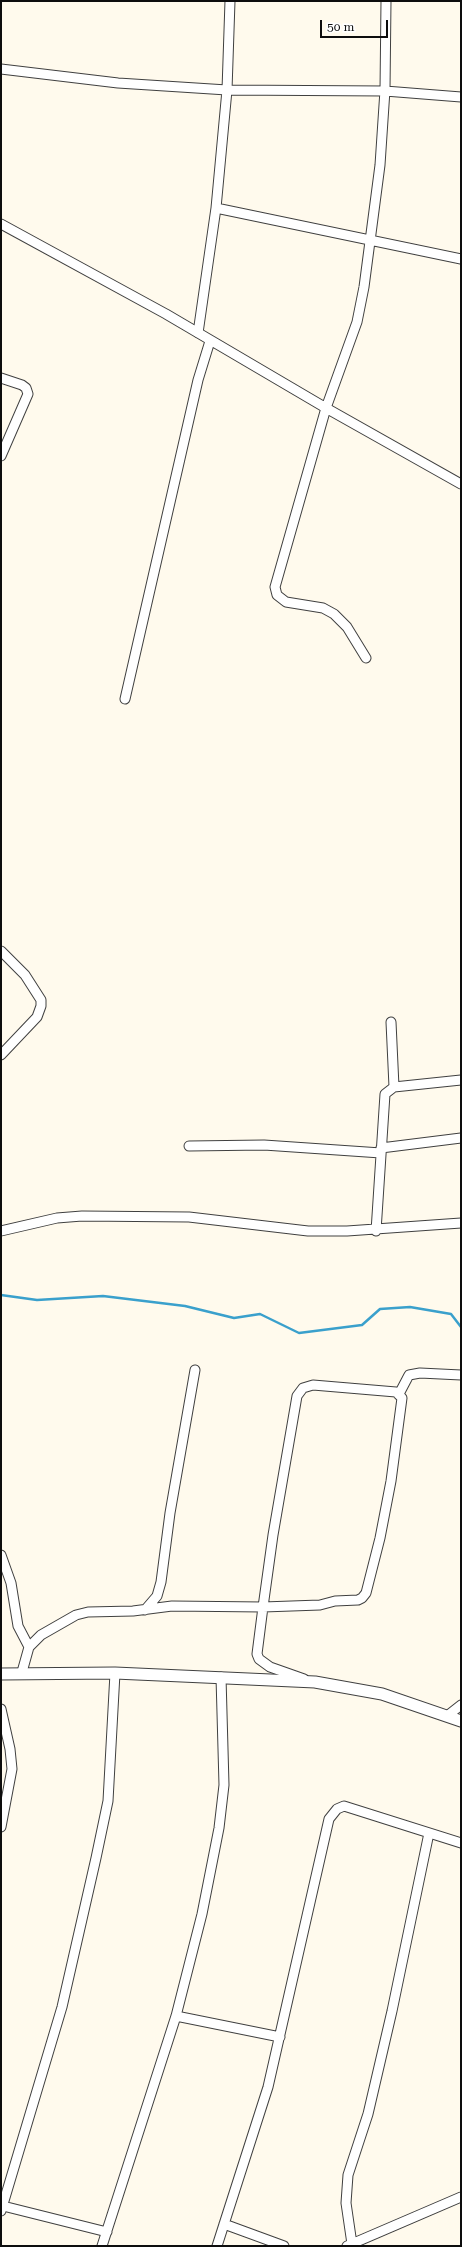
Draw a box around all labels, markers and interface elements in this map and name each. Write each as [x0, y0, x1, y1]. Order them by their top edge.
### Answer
scale bar [322, 12, 390, 38]
text: 50 m [327, 20, 354, 34]

